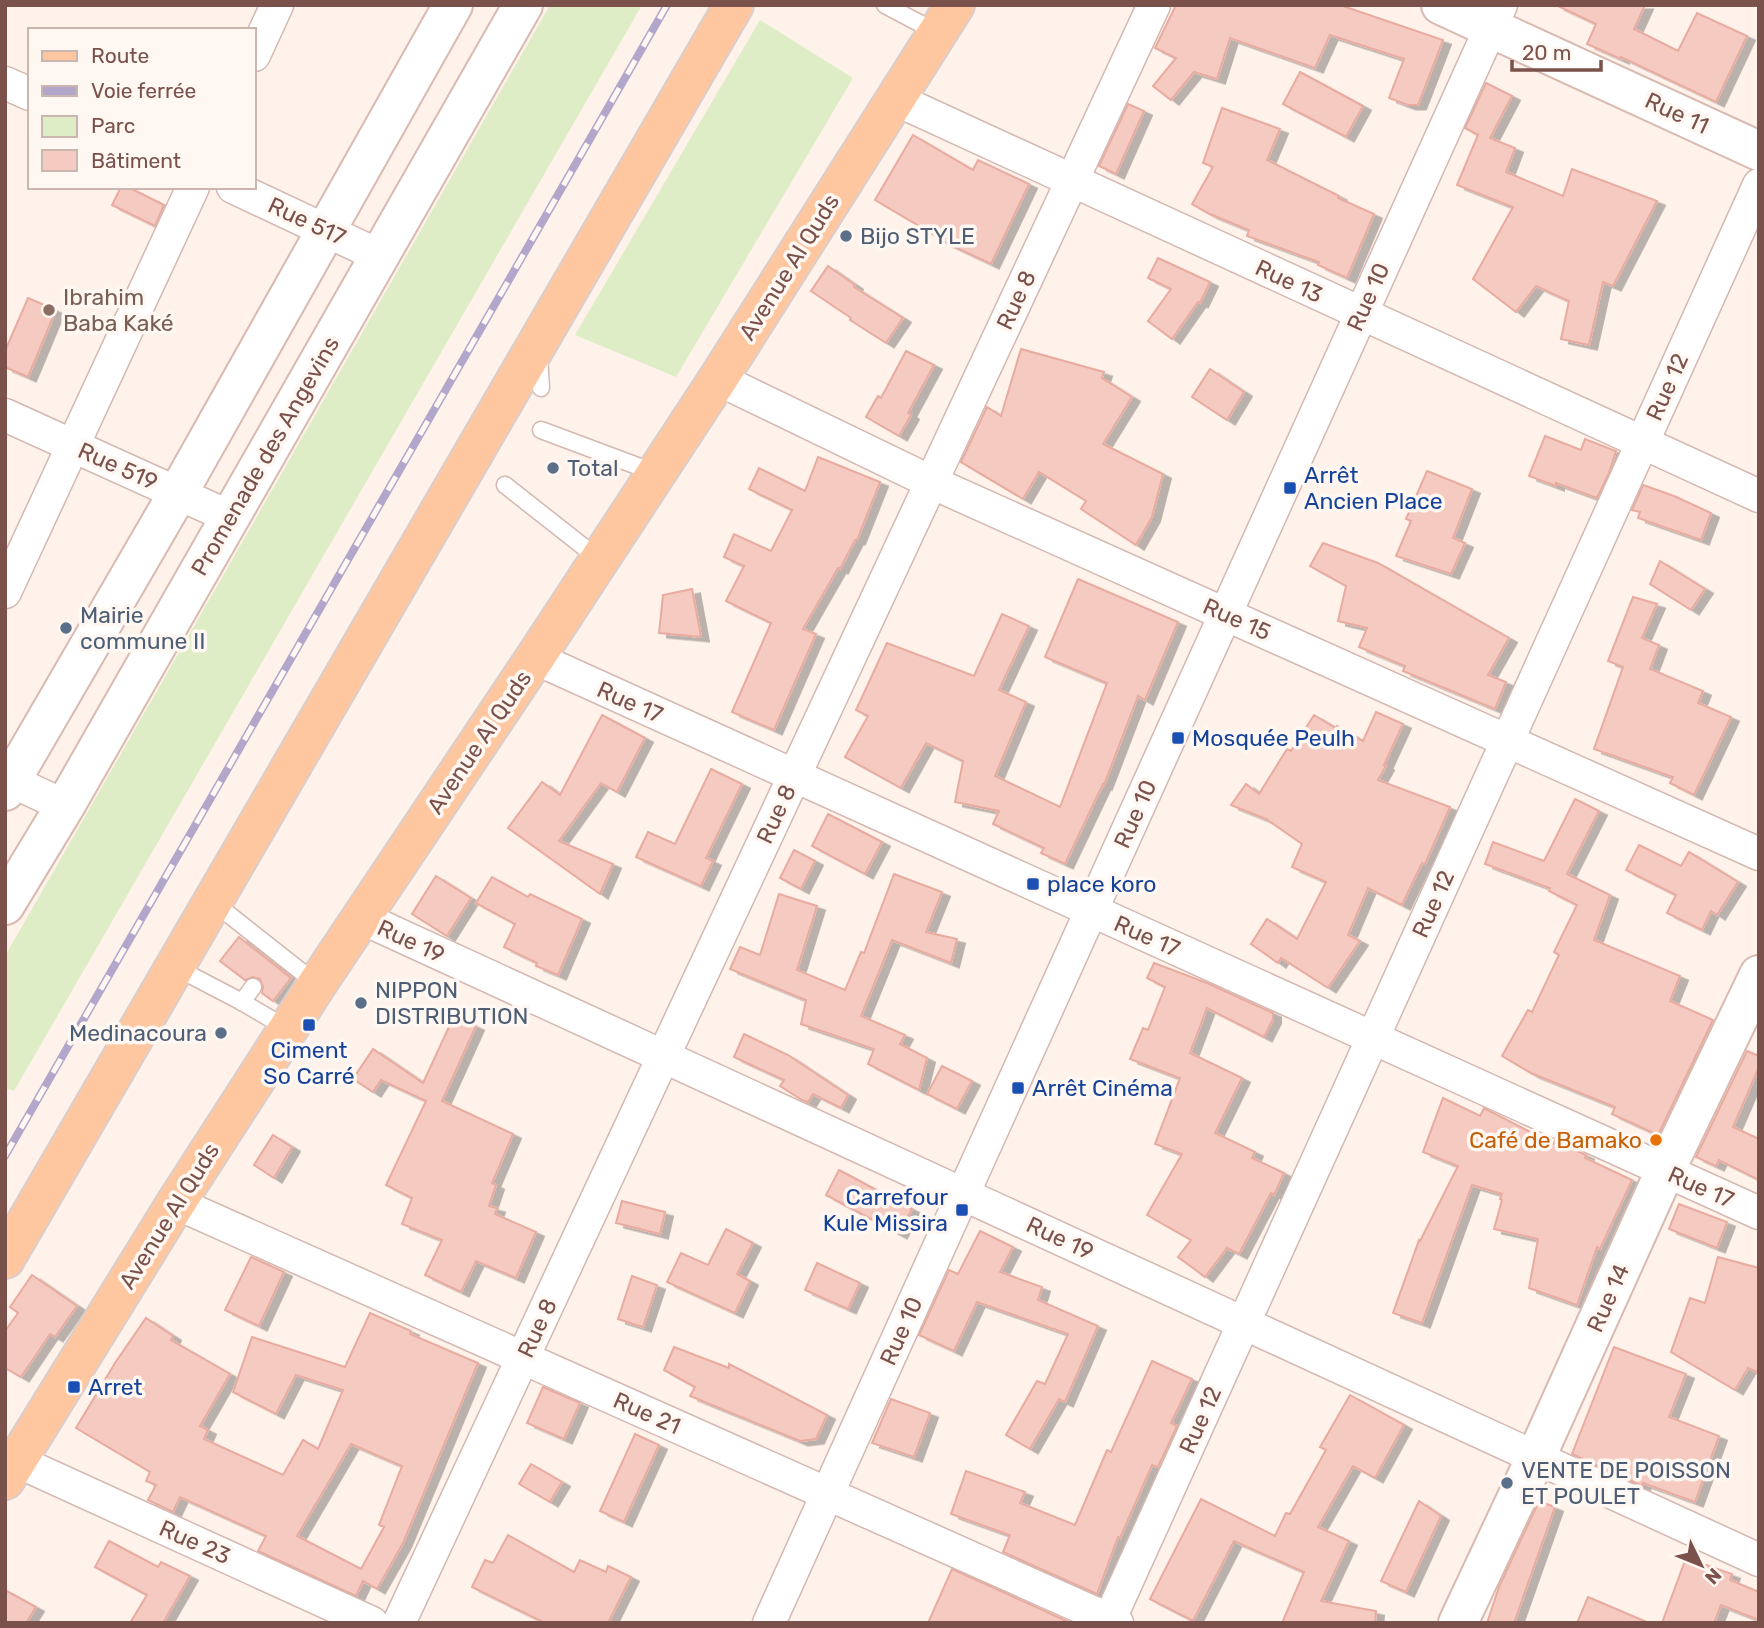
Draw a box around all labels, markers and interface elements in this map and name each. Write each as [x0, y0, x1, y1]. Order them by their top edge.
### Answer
legend [28, 28, 256, 189]
scale bar [1512, 28, 1601, 72]
text: 20 m [1522, 40, 1571, 65]
text: Route [91, 43, 149, 68]
text: Voie ferrée [91, 78, 196, 103]
street label: Rue 11 [1641, 86, 1713, 140]
text: Parc [91, 113, 135, 138]
text: Bâtiment [91, 148, 181, 173]
street label: Avenue Al Quds [733, 189, 845, 345]
street label: Rue 517 [264, 191, 350, 251]
place label: Bijo STYLE [860, 222, 975, 250]
marker: Bijo STYLE [838, 228, 854, 244]
street label: Rue 13 [1251, 253, 1327, 309]
street label: Rue 10 [1341, 258, 1395, 336]
street label: Rue 8 [990, 266, 1042, 334]
place label: Ibrahim Baba Kaké [63, 283, 174, 337]
marker: Ibrahim Baba Kaké [41, 302, 57, 318]
street label: Promenade des Angevins [185, 331, 345, 581]
street label: Rue 12 [1640, 349, 1694, 425]
street label: Rue 519 [74, 436, 162, 496]
place label: Total [567, 454, 618, 482]
marker: Total [545, 460, 561, 476]
place label: Arrêt Ancien Place [1304, 461, 1443, 515]
marker: Arrêt Ancien Place [1282, 480, 1298, 496]
street label: Rue 15 [1199, 592, 1275, 646]
place label: Mairie commune II [80, 601, 206, 655]
marker: Mairie commune II [58, 620, 74, 636]
street label: Avenue Al Quds [421, 665, 537, 819]
street label: Rue 17 [593, 675, 667, 729]
place label: Mosquée Peulh [1192, 724, 1355, 752]
marker: Mosquée Peulh [1170, 730, 1186, 746]
street label: Rue 10 [1108, 775, 1162, 853]
street label: Rue 8 [750, 780, 802, 848]
street label: Rue 12 [1406, 866, 1460, 942]
place label: place koro [1047, 870, 1156, 898]
marker: place koro [1025, 876, 1041, 892]
street label: Rue 17 [1110, 909, 1184, 963]
street label: Rue 19 [373, 913, 449, 969]
place label: NIPPON DISTRIBUTION [375, 976, 529, 1030]
marker: NIPPON DISTRIBUTION [353, 995, 369, 1011]
marker: Ciment So Carré [301, 1017, 317, 1033]
place label: Medinacoura [69, 1019, 207, 1047]
marker: Medinacoura [213, 1025, 229, 1041]
place label: Ciment So Carré [263, 1036, 355, 1090]
place label: Arrêt Cinéma [1032, 1074, 1173, 1102]
marker: Arrêt Cinéma [1010, 1080, 1026, 1096]
place label: Café de Bamako [1469, 1126, 1642, 1154]
marker: Café de Bamako [1648, 1132, 1664, 1148]
street label: Avenue Al Quds [113, 1138, 225, 1294]
street label: Rue 17 [1664, 1160, 1738, 1214]
place label: Carrefour Kule Missira [823, 1183, 948, 1237]
marker: Carrefour Kule Missira [954, 1202, 970, 1218]
street label: Rue 19 [1022, 1210, 1098, 1266]
street label: Rue 14 [1581, 1260, 1635, 1336]
street label: Rue 10 [874, 1292, 928, 1370]
street label: Rue 8 [511, 1294, 563, 1362]
place label: Arret [88, 1373, 142, 1401]
marker: Arret [66, 1379, 82, 1395]
street label: Rue 12 [1173, 1382, 1227, 1458]
street label: Rue 21 [609, 1386, 685, 1440]
place label: VENTE DE POISSON ET POULET [1521, 1456, 1731, 1510]
marker: VENTE DE POISSON ET POULET [1499, 1475, 1515, 1491]
street label: Rue 23 [155, 1514, 235, 1570]
north arrow [1666, 1530, 1736, 1600]
text: N [1700, 1563, 1726, 1589]

